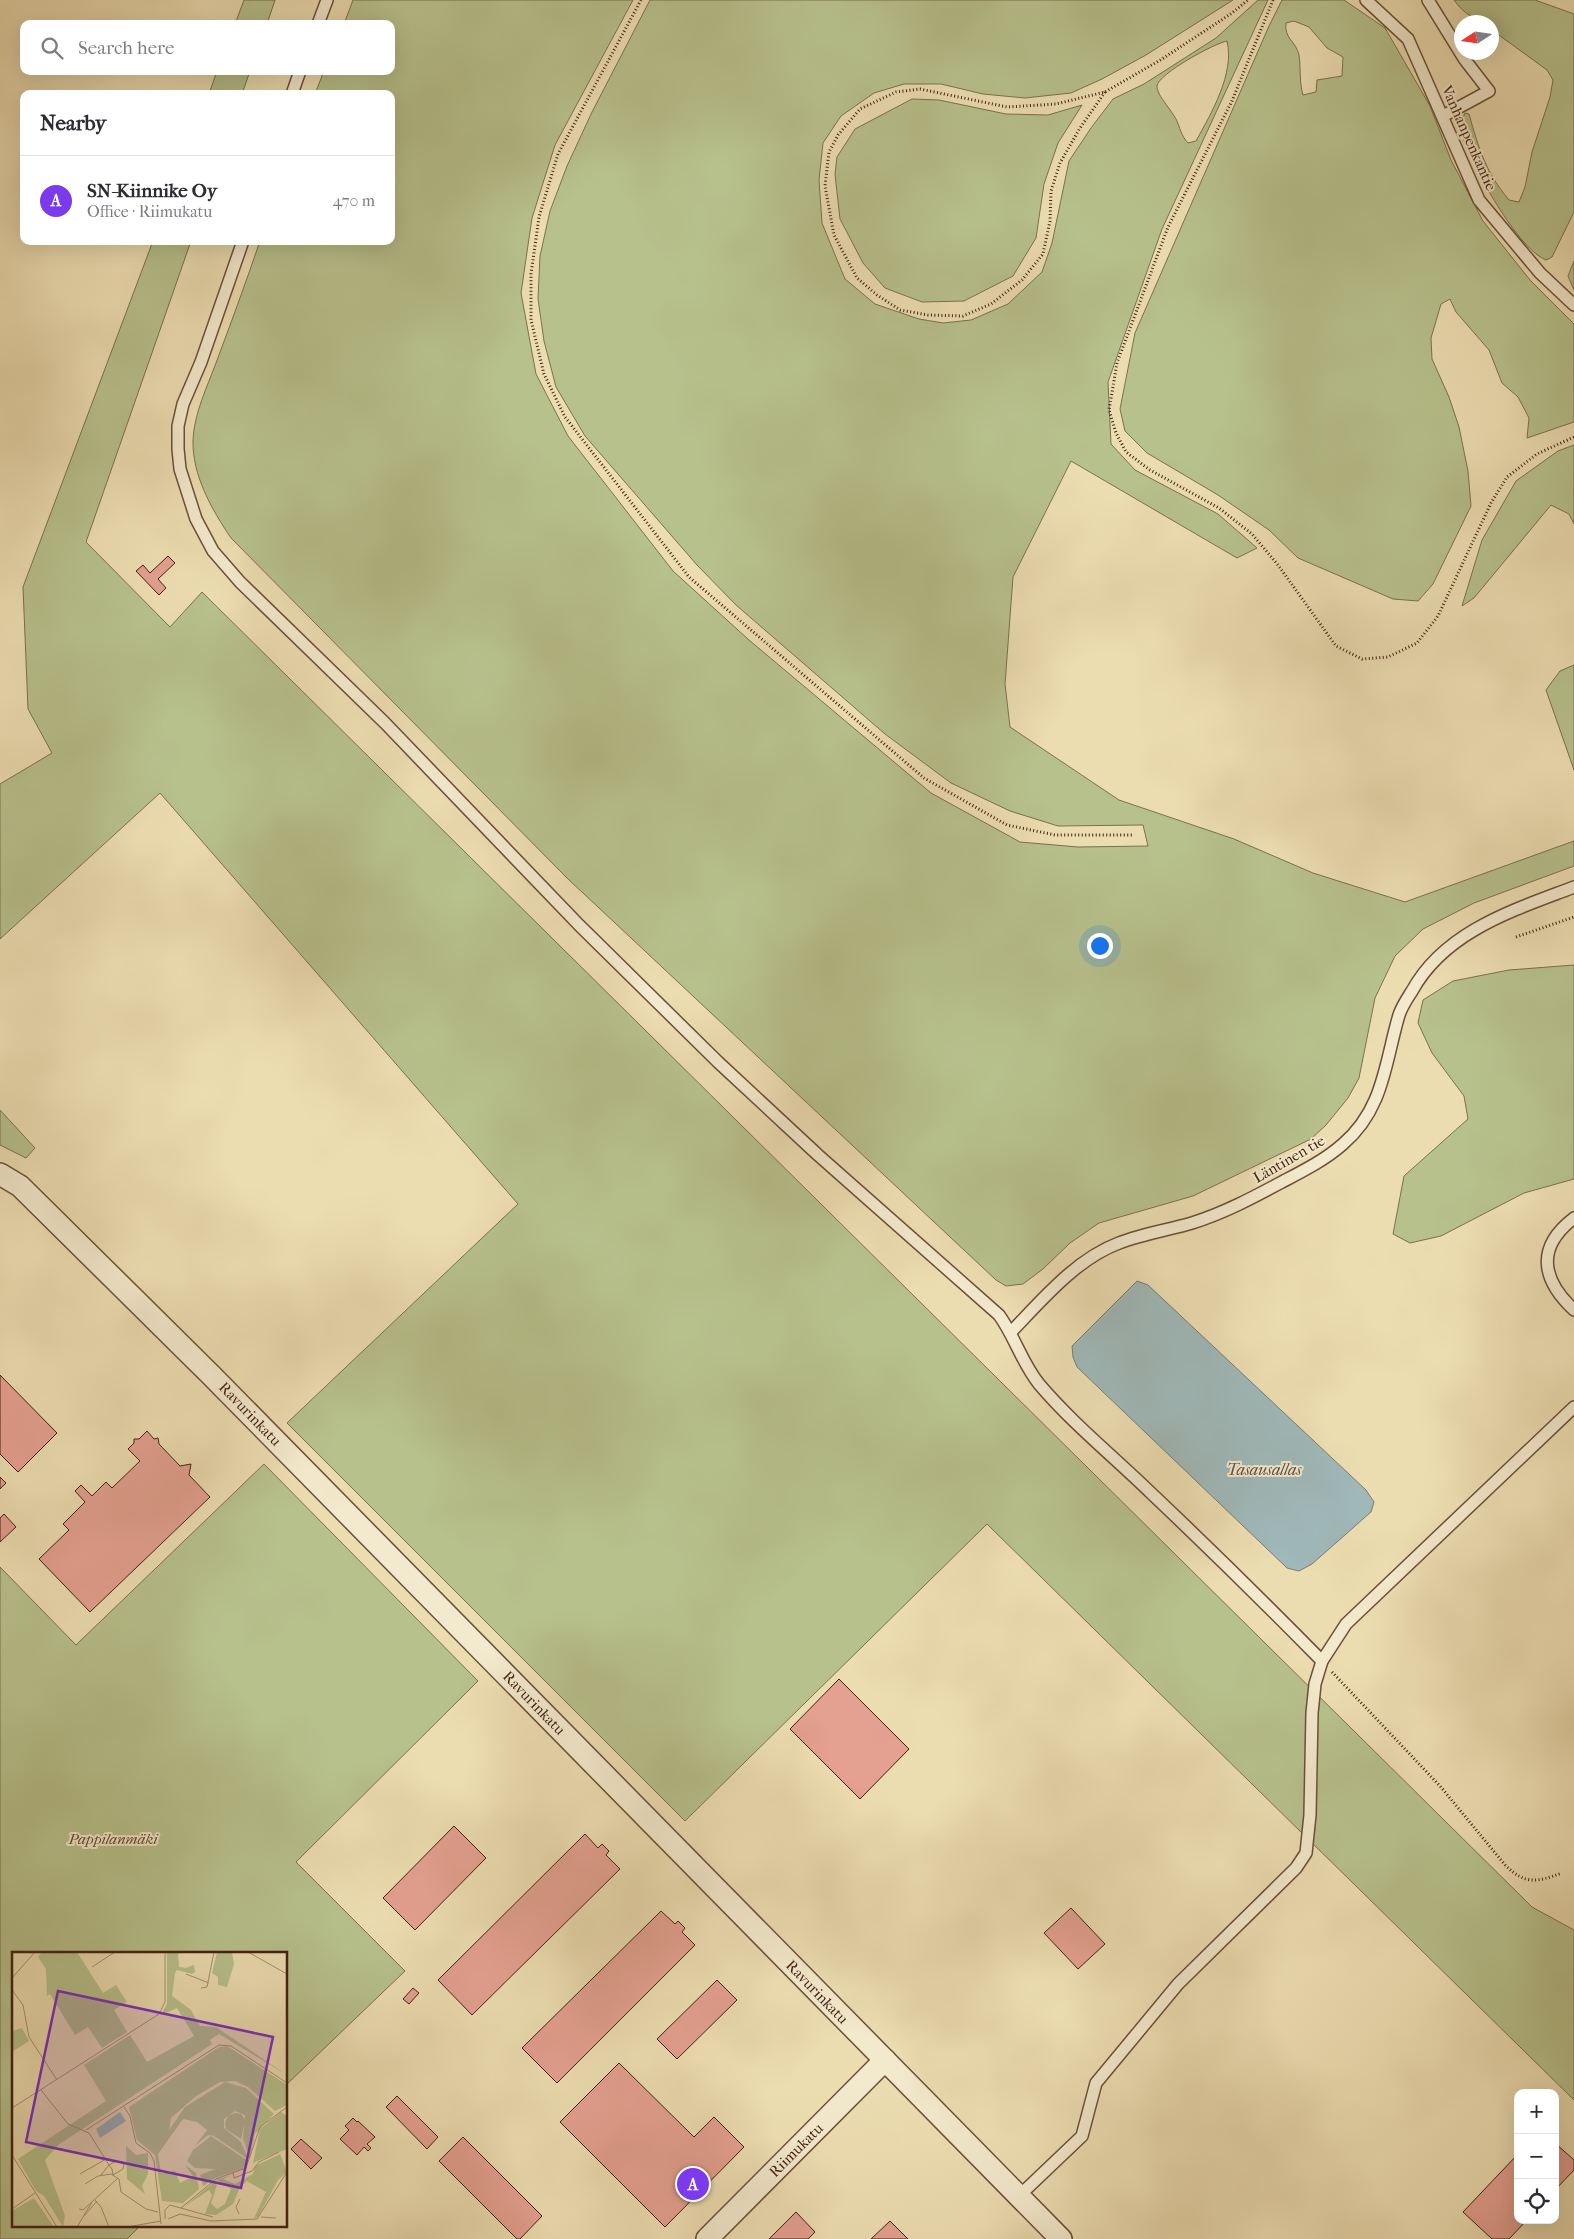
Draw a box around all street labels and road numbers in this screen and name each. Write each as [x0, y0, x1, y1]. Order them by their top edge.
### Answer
street label: Vanhanpenkantie [1437, 82, 1500, 194]
street label: Läntinen tie [1250, 1131, 1328, 1187]
street label: Ravurinkatu [215, 1378, 285, 1450]
street label: Ravurinkatu [499, 1667, 569, 1739]
street label: Ravurinkatu [782, 1956, 852, 2028]
street label: Riimukatu [765, 2119, 827, 2181]

